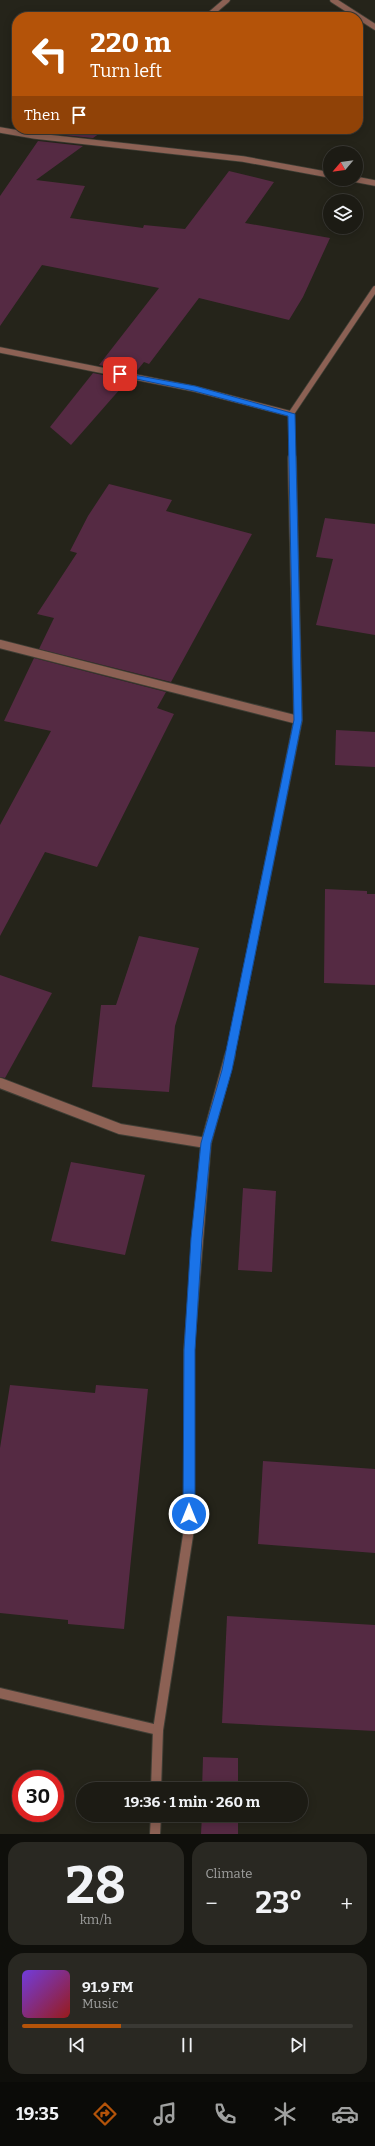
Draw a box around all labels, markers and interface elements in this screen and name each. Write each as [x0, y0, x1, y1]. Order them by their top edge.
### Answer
text: 220 m [90, 26, 171, 59]
icon: left [24, 28, 76, 80]
text: Turn left [90, 60, 162, 82]
icon: arrive [68, 104, 90, 126]
text: Then [24, 106, 60, 124]
north arrow [323, 146, 363, 186]
map controls [323, 146, 363, 234]
button: layers [323, 194, 363, 234]
pin [103, 357, 137, 391]
icon: arrive [109, 363, 131, 385]
position arrow [168, 1493, 210, 1535]
speed limit sign: 30 [12, 1770, 64, 1822]
text: 19:36 · 1 min · 260 m [124, 1793, 260, 1811]
text: 28 [65, 1854, 126, 1917]
text: Climate [206, 1866, 252, 1881]
text: 23° [255, 1885, 303, 1921]
text: − [206, 1890, 218, 1917]
text: + [340, 1890, 353, 1917]
text: km/h [80, 1912, 112, 1927]
text: 91.9 FM [82, 1978, 133, 1996]
text: Music [82, 1996, 118, 2011]
icon: previous [66, 2034, 88, 2056]
icon: pause [176, 2034, 198, 2056]
icon: next [287, 2034, 309, 2056]
icon: directions [91, 2100, 119, 2128]
icon: music [151, 2100, 179, 2128]
icon: phone [211, 2100, 239, 2128]
icon: climate [271, 2100, 299, 2128]
icon: car [331, 2100, 359, 2128]
text: 19:35 [16, 2103, 59, 2125]

